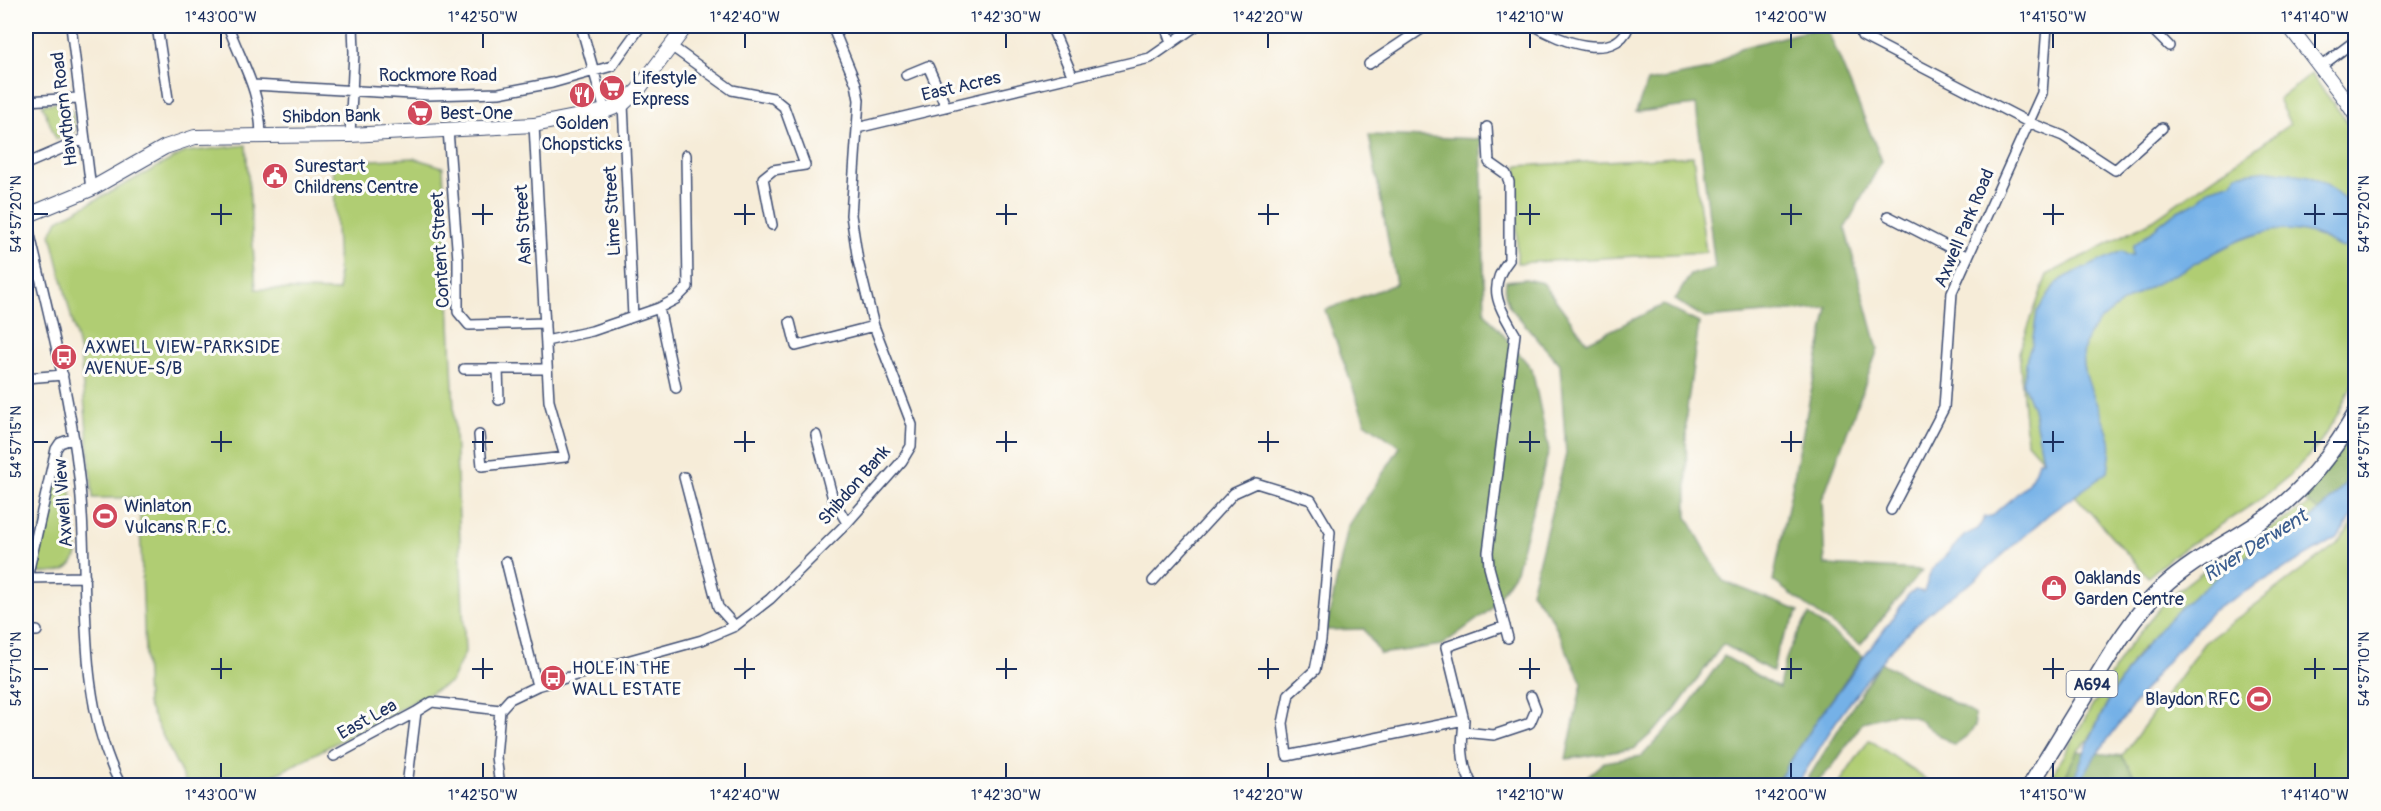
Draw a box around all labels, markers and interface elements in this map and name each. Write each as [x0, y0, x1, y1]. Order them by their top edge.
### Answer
text: 1°43'00"W [185, 8, 257, 27]
text: 1°42'50"W [448, 8, 518, 27]
text: 1°42'40"W [710, 8, 780, 27]
text: 1°42'30"W [971, 8, 1041, 27]
text: 1°42'20"W [1233, 8, 1303, 27]
text: 1°42'10"W [1496, 8, 1564, 27]
text: 1°42'00"W [1755, 8, 1827, 27]
text: 1°41'50"W [2019, 8, 2087, 27]
text: 1°41'40"W [2281, 8, 2349, 27]
street label: Hawthorn Road [46, 50, 83, 167]
street label: Rockmore Road [379, 64, 497, 87]
street label: East Acres [919, 66, 1003, 107]
place label: Lifestyle Express [632, 67, 697, 111]
supermarket icon: Lifestyle Express [597, 73, 627, 103]
restaurant icon: Golden Chopsticks [567, 80, 597, 110]
supermarket icon: Best-One [405, 98, 435, 128]
place label: Best-One [440, 102, 513, 125]
street label: Shibdon Bank [281, 104, 381, 129]
place label: Golden Chopsticks [541, 112, 623, 156]
place label: Surestart Childrens Centre [294, 155, 418, 199]
public building icon: Surestart Childrens Centre [260, 161, 290, 191]
street label: Lime Street [599, 164, 626, 257]
street label: Axwell Park Road [1929, 165, 2000, 291]
text: 54°57'20"N [7, 175, 26, 253]
text: 54°57'20"N [2355, 175, 2374, 253]
street label: Ash Street [510, 183, 537, 266]
street label: Content Street [426, 191, 455, 309]
place label: AXWELL VIEW-PARKSIDE AVENUE-S/B [84, 336, 280, 380]
bus stop icon: AXWELL VIEW-PARKSIDE AVENUE-S/B [49, 342, 79, 372]
text: 54°57'15"N [7, 406, 26, 478]
text: 54°57'15"N [2355, 406, 2374, 478]
street label: Shibdon Bank [813, 440, 896, 530]
street label: Axwell View [49, 458, 78, 548]
place label: Winlaton Vulcans R.F.C. [124, 495, 231, 539]
sports icon: Winlaton Vulcans R.F.C. [90, 501, 120, 531]
water label: River Derwent [2199, 503, 2313, 587]
place label: Oaklands Garden Centre [2074, 567, 2184, 611]
shop icon: Oaklands Garden Centre [2039, 573, 2069, 603]
text: 54°57'10"N [7, 632, 26, 706]
text: 54°57'10"N [2355, 632, 2374, 706]
place label: HOLE IN THE WALL ESTATE [572, 657, 681, 701]
bus stop icon: HOLE IN THE WALL ESTATE [538, 663, 568, 693]
road number: A694 [2066, 671, 2118, 697]
sports icon: Blaydon RFC [2244, 684, 2274, 714]
place label: Blaydon RFC [2145, 688, 2240, 711]
street label: East Lea [334, 694, 401, 745]
text: 1°43'00"W [185, 786, 257, 805]
text: 1°42'50"W [448, 786, 518, 805]
text: 1°42'40"W [710, 786, 780, 805]
text: 1°42'30"W [971, 786, 1041, 805]
text: 1°42'20"W [1233, 786, 1303, 805]
text: 1°42'10"W [1496, 786, 1564, 805]
text: 1°42'00"W [1755, 786, 1827, 805]
text: 1°41'50"W [2019, 786, 2087, 805]
text: 1°41'40"W [2281, 786, 2349, 805]

